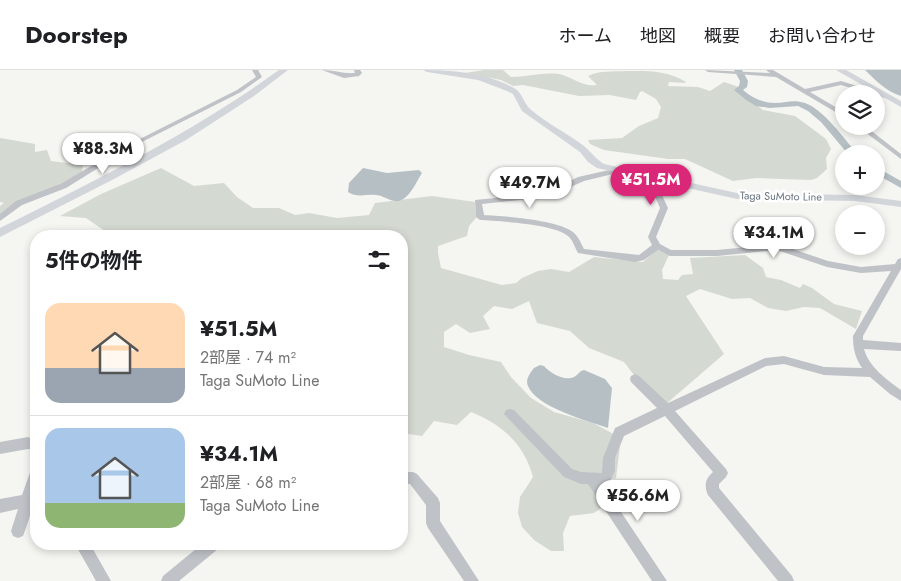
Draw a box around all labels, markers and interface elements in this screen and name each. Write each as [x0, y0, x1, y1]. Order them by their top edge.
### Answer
text: Doorstep [25, 17, 128, 52]
text: ホーム [559, 23, 612, 49]
text: 地図 [640, 23, 676, 49]
text: 概要 [704, 23, 740, 49]
text: お問い合わせ [768, 23, 876, 49]
map controls [835, 85, 885, 255]
button: layers [835, 85, 885, 135]
pin: ¥88.3M [62, 132, 144, 175]
text: ¥88.3M [73, 137, 133, 160]
button: + [835, 145, 885, 195]
pin: ¥51.5M [610, 164, 692, 206]
pin: ¥49.7M [489, 166, 571, 209]
text: ¥51.5M [622, 168, 680, 191]
text: ¥49.7M [500, 171, 560, 194]
street label: Taga SuMoto Line [740, 187, 823, 205]
button: − [835, 205, 885, 255]
pin: ¥34.1M [733, 216, 815, 259]
text: ¥34.1M [744, 221, 804, 244]
text: 5件の物件 [45, 246, 143, 276]
icon: filters [365, 246, 393, 274]
text: ¥51.5M [200, 314, 277, 344]
icon: home [85, 323, 145, 383]
text: 2部屋 · 74 m² [200, 346, 296, 369]
text: Taga SuMoto Line [200, 369, 319, 392]
text: ¥34.1M [200, 439, 278, 469]
icon: home [85, 448, 145, 508]
text: 2部屋 · 68 m² [200, 471, 296, 494]
pin: ¥56.6M [597, 480, 679, 522]
text: ¥56.6M [607, 484, 669, 507]
text: Taga SuMoto Line [200, 494, 319, 517]

